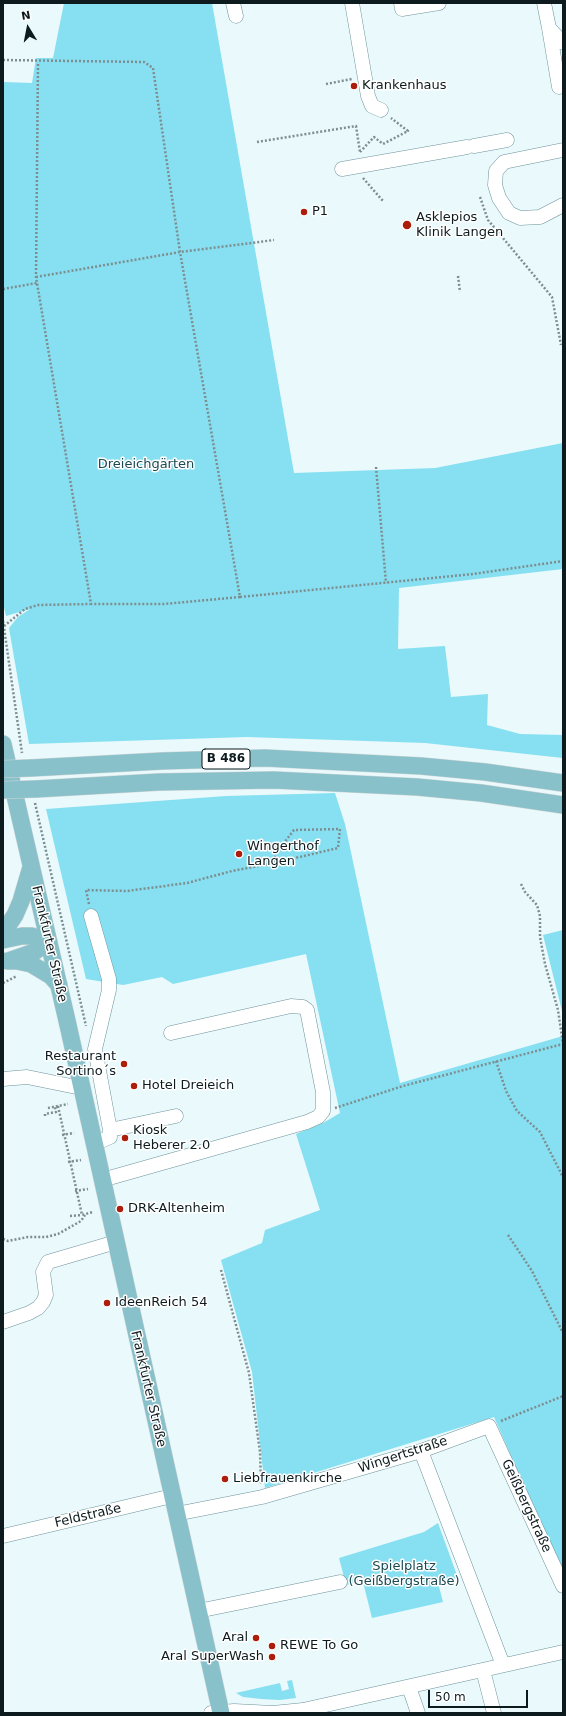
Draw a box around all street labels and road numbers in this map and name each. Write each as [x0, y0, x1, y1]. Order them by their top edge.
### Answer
road number: B 486 [202, 749, 250, 769]
street label: Frankfurter Straße [28, 884, 70, 1004]
street label: Frankfurter Straße [127, 1329, 169, 1449]
street label: Wingertstraße [357, 1433, 449, 1477]
street label: Geißbergstraße [498, 1457, 554, 1555]
street label: Feldstraße [53, 1501, 123, 1531]

